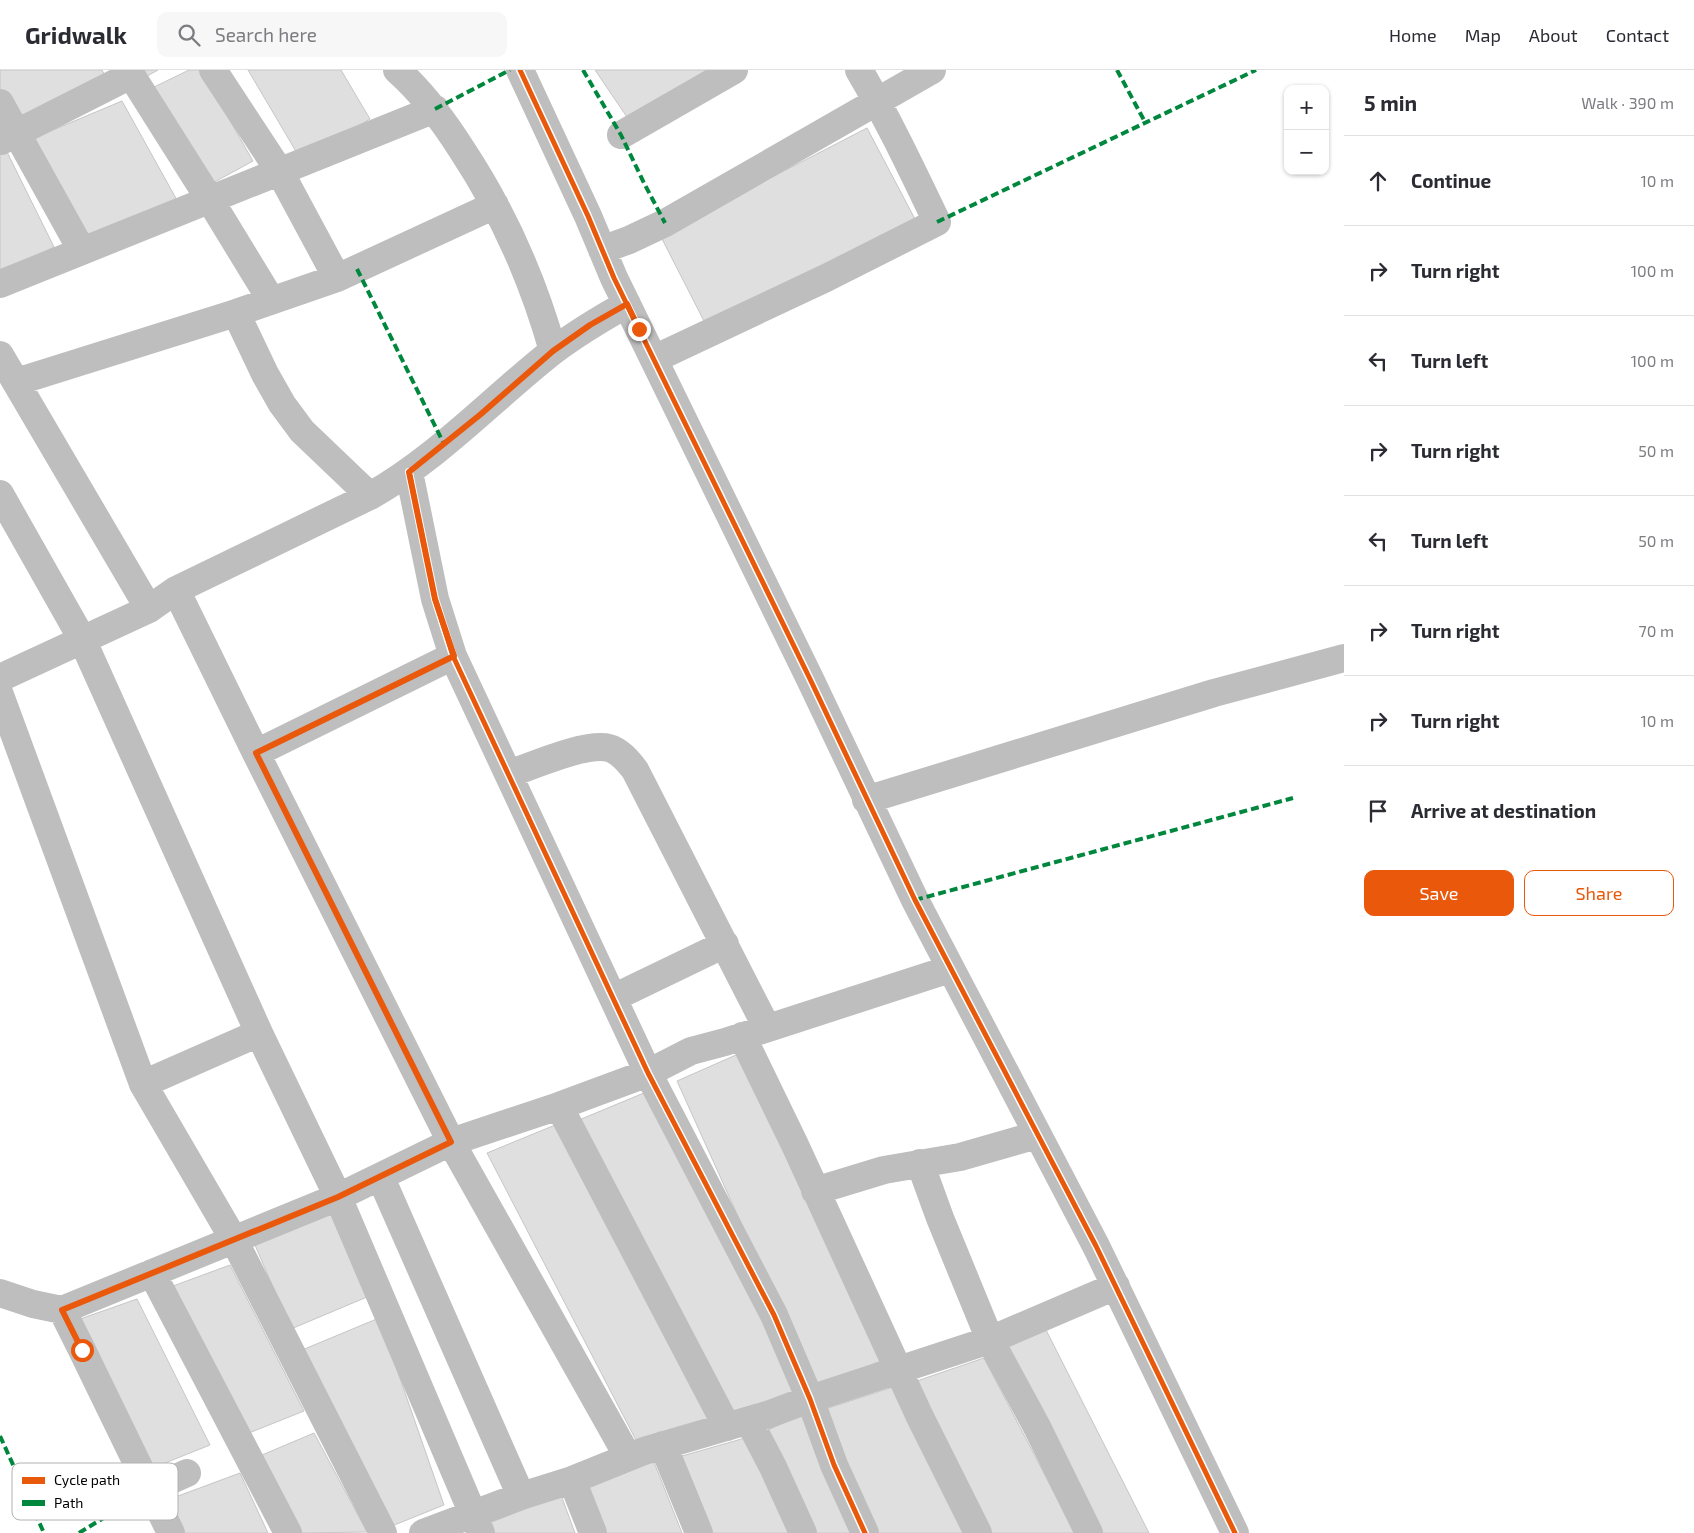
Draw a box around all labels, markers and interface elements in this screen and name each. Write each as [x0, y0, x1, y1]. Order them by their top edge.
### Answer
search box [157, 12, 507, 57]
text: Gridwalk [25, 20, 127, 49]
icon: search [175, 21, 203, 49]
text: Search here [215, 23, 317, 46]
text: Home [1389, 24, 1437, 46]
text: Map [1465, 24, 1501, 46]
text: About [1529, 24, 1578, 46]
text: Contact [1606, 24, 1669, 46]
map controls [1284, 85, 1329, 175]
button: + [1284, 85, 1329, 130]
text: 5 min [1364, 90, 1417, 115]
text: Walk · 390 m [1581, 93, 1674, 112]
button: − [1284, 130, 1329, 175]
icon: ahead [1364, 167, 1392, 195]
text: Continue [1411, 169, 1491, 192]
text: 10 m [1640, 171, 1674, 190]
icon: right [1364, 257, 1392, 285]
text: Turn right [1411, 259, 1499, 282]
text: 100 m [1631, 261, 1674, 280]
route end [628, 318, 651, 341]
icon: left [1364, 347, 1392, 375]
text: Turn left [1411, 349, 1488, 372]
text: 100 m [1631, 351, 1674, 370]
icon: right [1364, 437, 1392, 465]
text: Turn right [1411, 439, 1499, 462]
text: 50 m [1638, 441, 1674, 460]
icon: left [1364, 527, 1392, 555]
text: Turn left [1411, 529, 1488, 552]
text: 50 m [1638, 531, 1674, 550]
icon: right [1364, 617, 1392, 645]
text: Turn right [1411, 619, 1499, 642]
text: 70 m [1639, 621, 1674, 640]
icon: right [1364, 707, 1392, 735]
text: Turn right [1411, 709, 1499, 732]
text: 10 m [1640, 711, 1674, 730]
icon: arrive [1364, 797, 1392, 825]
text: Arrive at destination [1411, 799, 1596, 822]
button: Save [1364, 870, 1514, 916]
button: Share [1524, 870, 1674, 916]
route start [71, 1339, 94, 1362]
legend [12, 1463, 178, 1520]
text: Cycle path [54, 1471, 120, 1488]
text: Path [54, 1494, 83, 1511]

